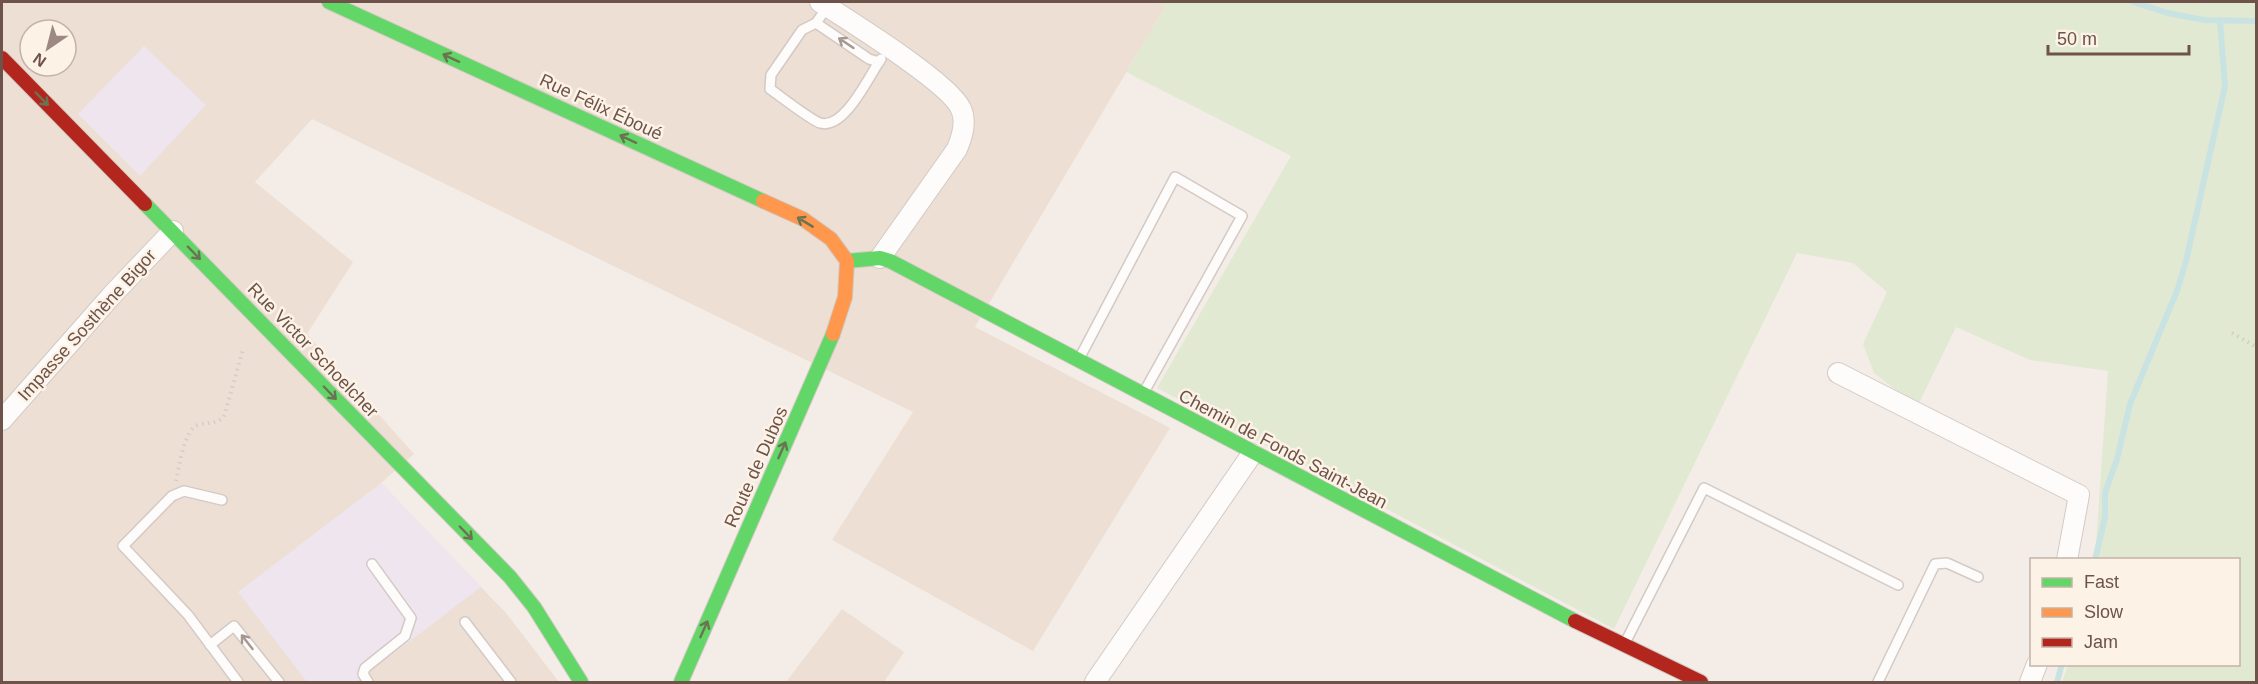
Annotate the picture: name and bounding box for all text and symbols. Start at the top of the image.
north arrow [18,18,78,78]
scale bar [2048,18,2189,56]
text: 50 m [2057,29,2097,49]
one-way arrow [838,37,854,49]
text: N [30,50,49,70]
one-way arrow [442,51,460,63]
street label: Rue Félix Éboué [536,70,666,144]
one-way arrow [35,92,50,107]
one-way arrow [619,133,638,144]
one-way arrow [796,215,813,228]
street label: Impasse Sosthène Bigor [14,245,160,405]
one-way arrow [187,245,201,260]
street label: Rue Victor Schoelcher [244,279,382,421]
one-way arrow [323,385,338,400]
street label: Chemin de Fonds Saint-Jean [1175,385,1391,513]
street label: Route de Dubos [720,404,792,530]
one-way arrow [777,442,789,460]
one-way arrow [459,525,474,540]
legend [2030,558,2240,666]
text: Fast [2084,572,2119,592]
text: Slow [2084,602,2124,622]
one-way arrow [699,620,710,639]
text: Jam [2084,632,2118,652]
one-way arrow [241,634,254,650]

